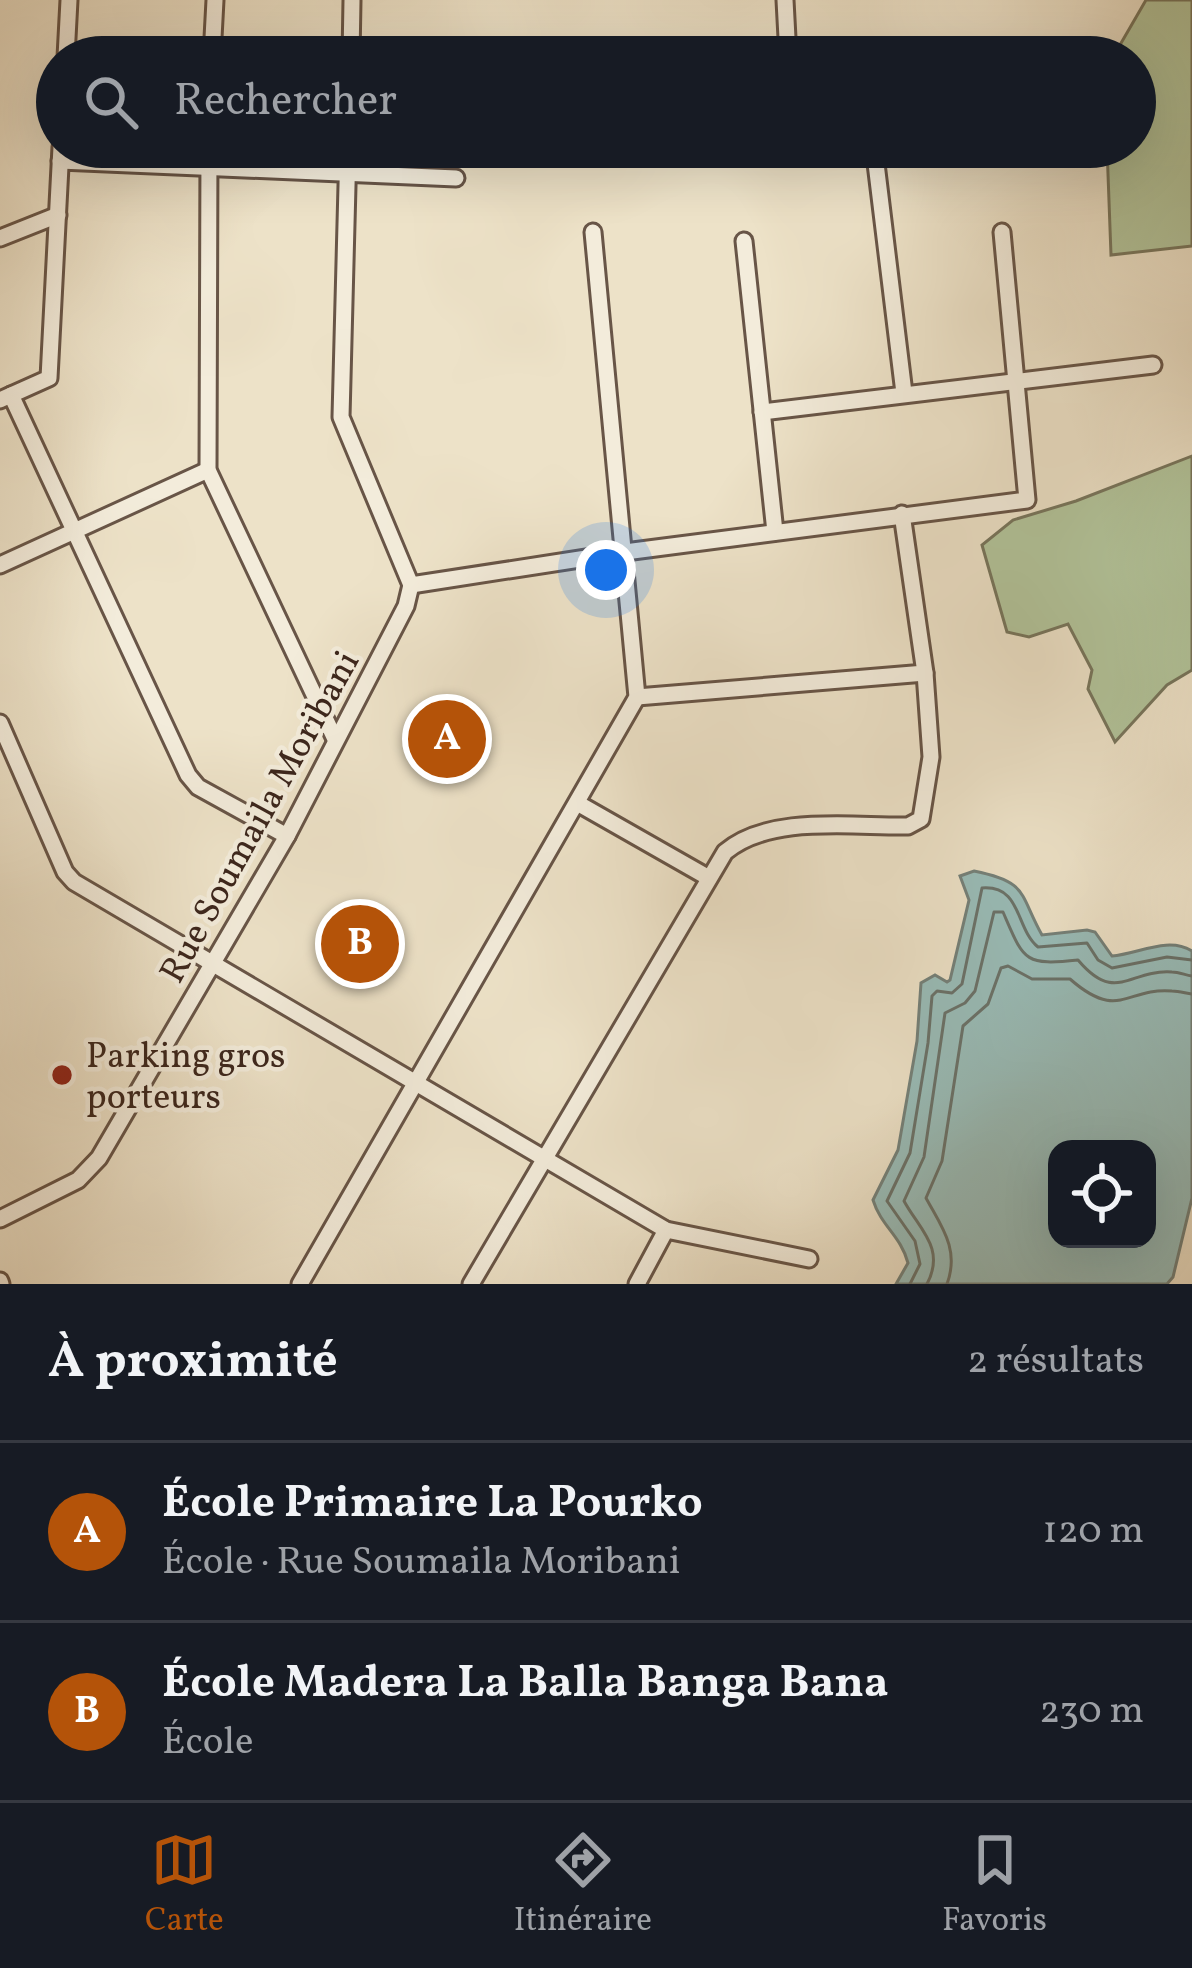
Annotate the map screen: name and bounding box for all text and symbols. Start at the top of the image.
search box [36,36,1156,168]
icon: search [78,69,144,135]
text: Rechercher [174,71,397,134]
your location [576,540,636,600]
street label: Rue Soumaila Moribani [149,643,374,993]
pin: A [408,694,486,784]
pin: B [321,899,399,989]
place label: Parking gros porteurs [86,1033,286,1124]
marker: Parking gros porteurs [49,1062,75,1088]
map controls [1048,1140,1156,1248]
button: locate [1048,1140,1156,1248]
text: À proximité [48,1327,338,1398]
text: 2 résultats [967,1335,1144,1389]
text: École Primaire La Pourko [162,1473,703,1536]
text: A [73,1505,101,1559]
text: 120 m [1043,1505,1144,1559]
text: École · Rue Soumaila Moribani [162,1536,681,1590]
text: École Madera La Balla Banga Bana [162,1653,888,1716]
text: B [74,1685,100,1739]
text: 230 m [1039,1685,1144,1739]
text: École [162,1716,253,1770]
tab: Carte [145,1827,224,1945]
tab: Itinéraire [514,1827,652,1945]
tab: Favoris [942,1827,1047,1945]

